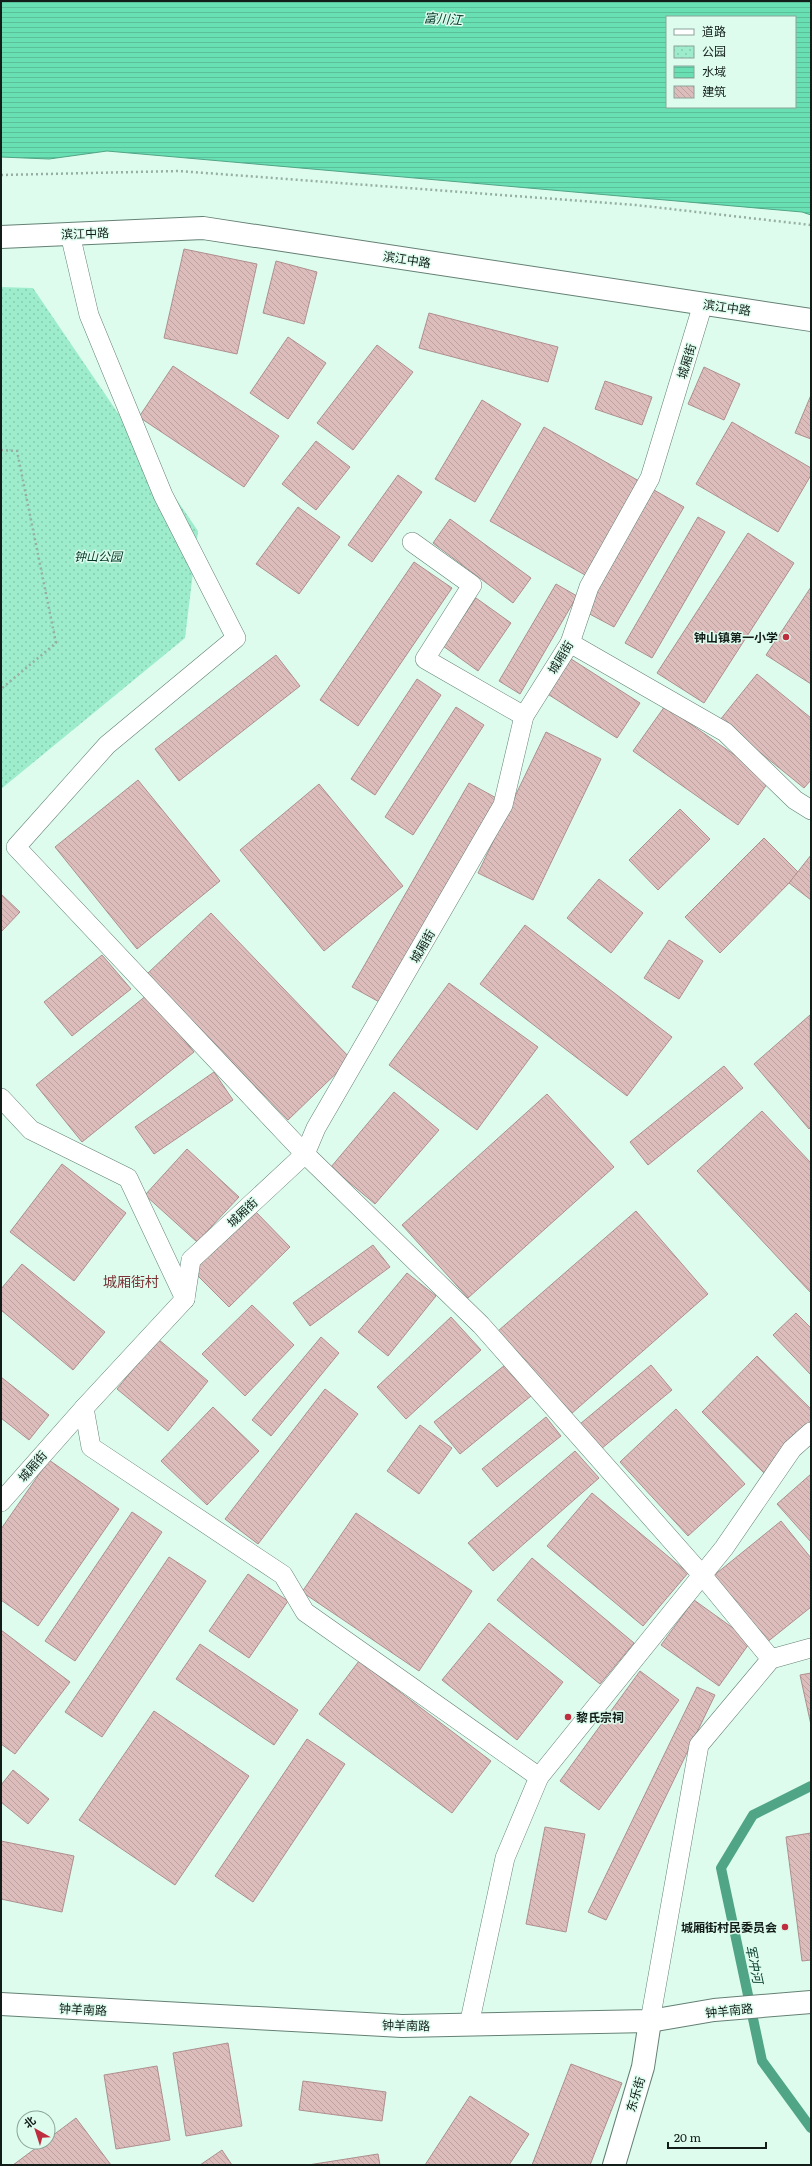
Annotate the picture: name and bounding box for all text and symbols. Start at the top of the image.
water label: 富川江 [423,7,465,29]
legend [666,16,796,108]
text: 道路 [702,22,726,40]
text: 公园 [702,42,726,60]
text: 水域 [702,62,726,80]
text: 建筑 [702,82,726,100]
street label: 滨江中路 [61,223,109,243]
street label: 滨江中路 [382,246,432,272]
street label: 滨江中路 [702,295,752,319]
street label: 城厢街 [672,341,700,381]
park label: 钟山公园 [74,547,124,565]
place label: 钟山镇第一小学 [694,628,778,646]
marker: 钟山镇第一小学 [781,632,791,642]
street label: 城厢街 [543,637,577,677]
street label: 城厢街 [405,926,439,966]
street label: 城厢街 [223,1193,261,1231]
district label: 城厢街村 [103,1271,159,1291]
street label: 城厢街 [13,1447,51,1485]
place label: 黎氏宗祠 [576,1708,624,1726]
marker: 黎氏宗祠 [563,1712,573,1722]
place label: 城厢街村民委员会 [681,1918,777,1936]
marker: 城厢街村民委员会 [780,1922,790,1932]
water label: 军冲河 [742,1943,769,1988]
street label: 钟羊南路 [59,1999,107,2019]
street label: 钟羊南路 [704,1999,754,2021]
street label: 钟羊南路 [382,2016,430,2034]
street label: 东乐街 [621,2074,649,2114]
north arrow [16,2110,56,2150]
text: 北 [20,2112,38,2131]
scale bar [668,2124,766,2150]
text: 20 m [674,2128,701,2146]

